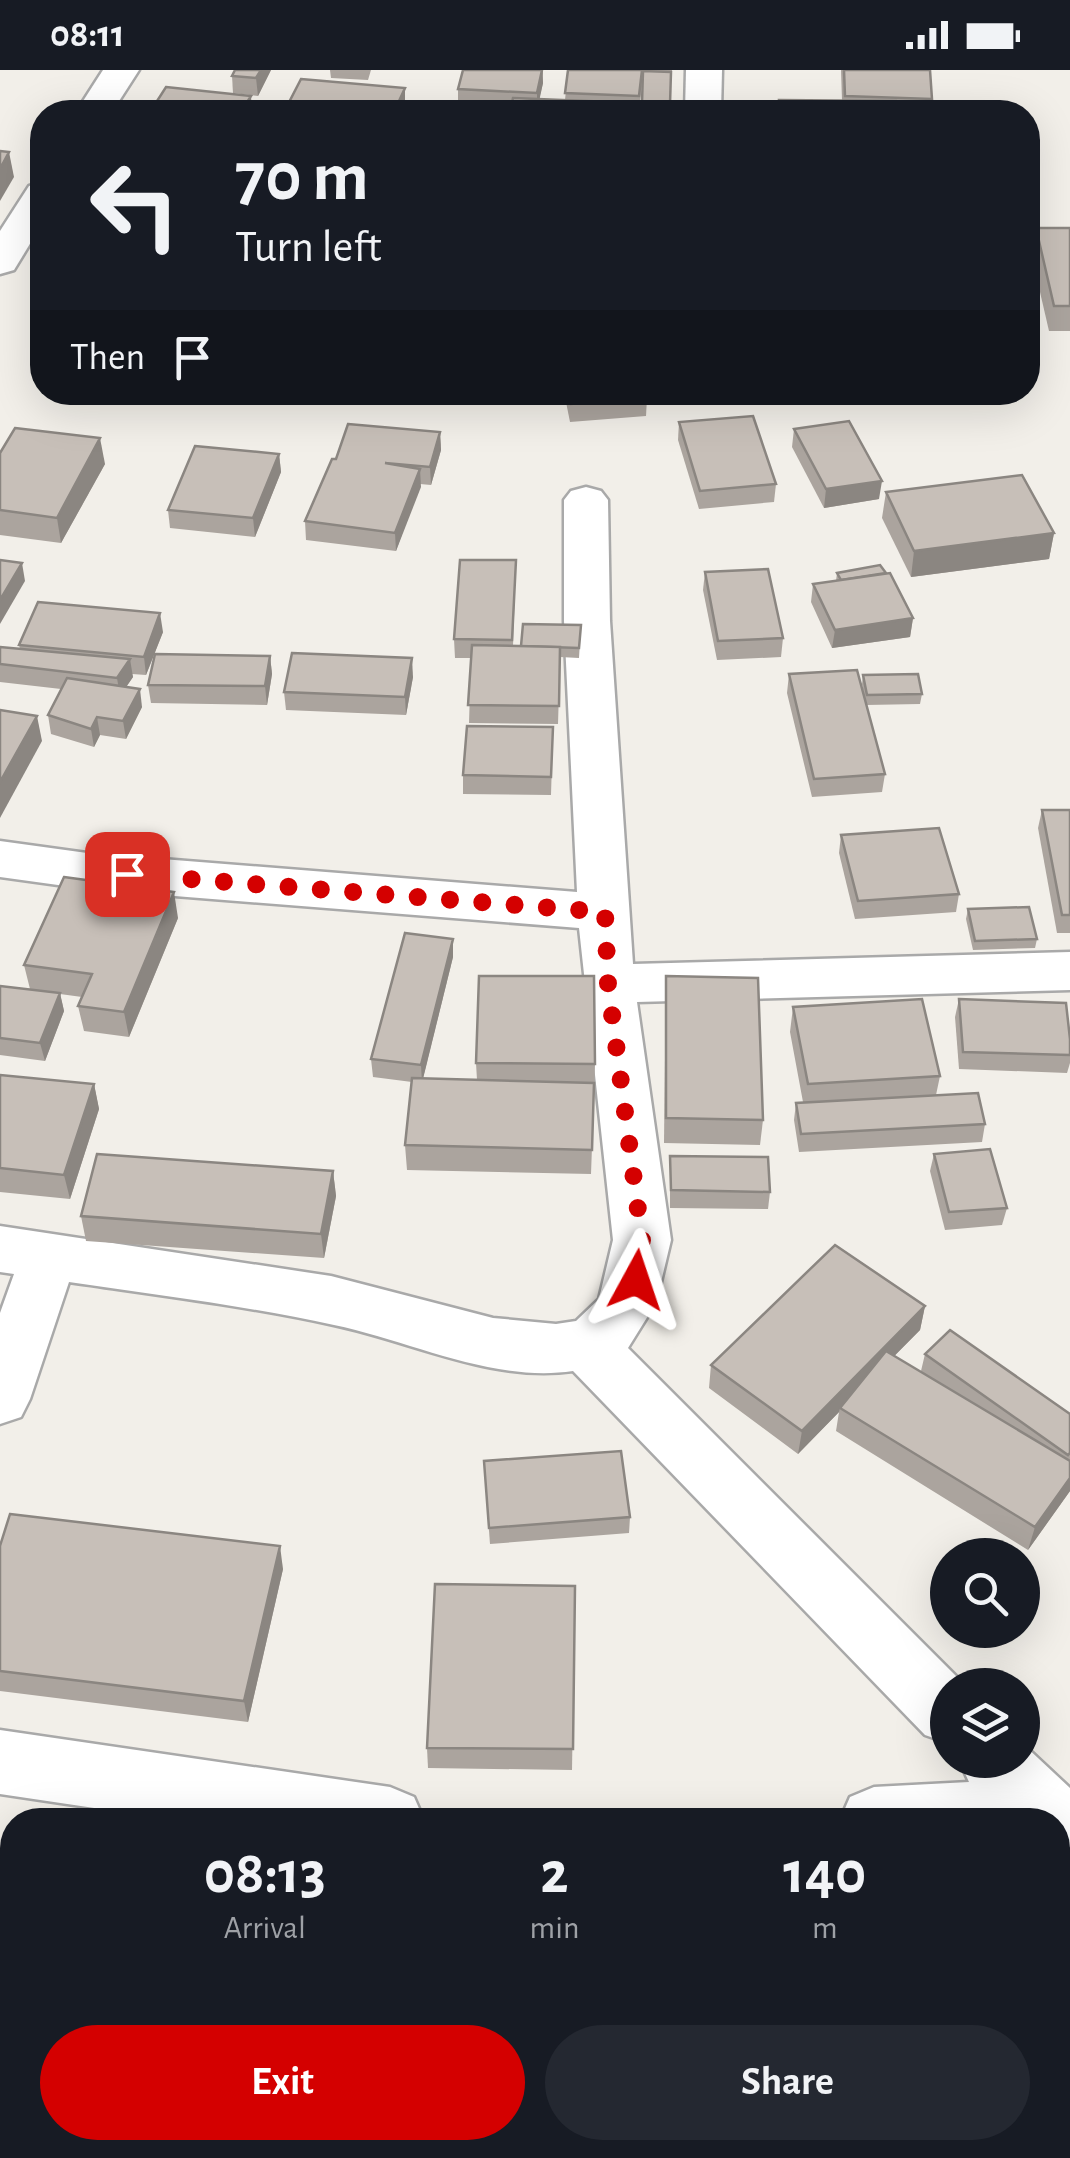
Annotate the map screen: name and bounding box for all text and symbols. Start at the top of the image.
text: 08:11 [50,16,125,54]
icon: left [70,140,200,270]
text: 70 m [235,143,369,213]
text: Turn left [235,225,382,270]
icon: arrive [165,330,220,385]
text: Then [70,339,145,377]
pin [85,832,170,917]
icon: arrive [100,847,155,902]
position arrow [584,1228,688,1332]
map controls [930,1538,1040,1778]
button: search [930,1538,1040,1648]
button: layers [930,1668,1040,1778]
text: 08:13 [204,1844,326,1904]
text: 2 [540,1844,569,1904]
text: 140 [783,1844,866,1904]
text: Arrival [224,1912,306,1944]
text: min [530,1912,579,1944]
text: m [812,1912,837,1944]
button: Exit [40,2025,525,2140]
button: Share [545,2025,1030,2140]

